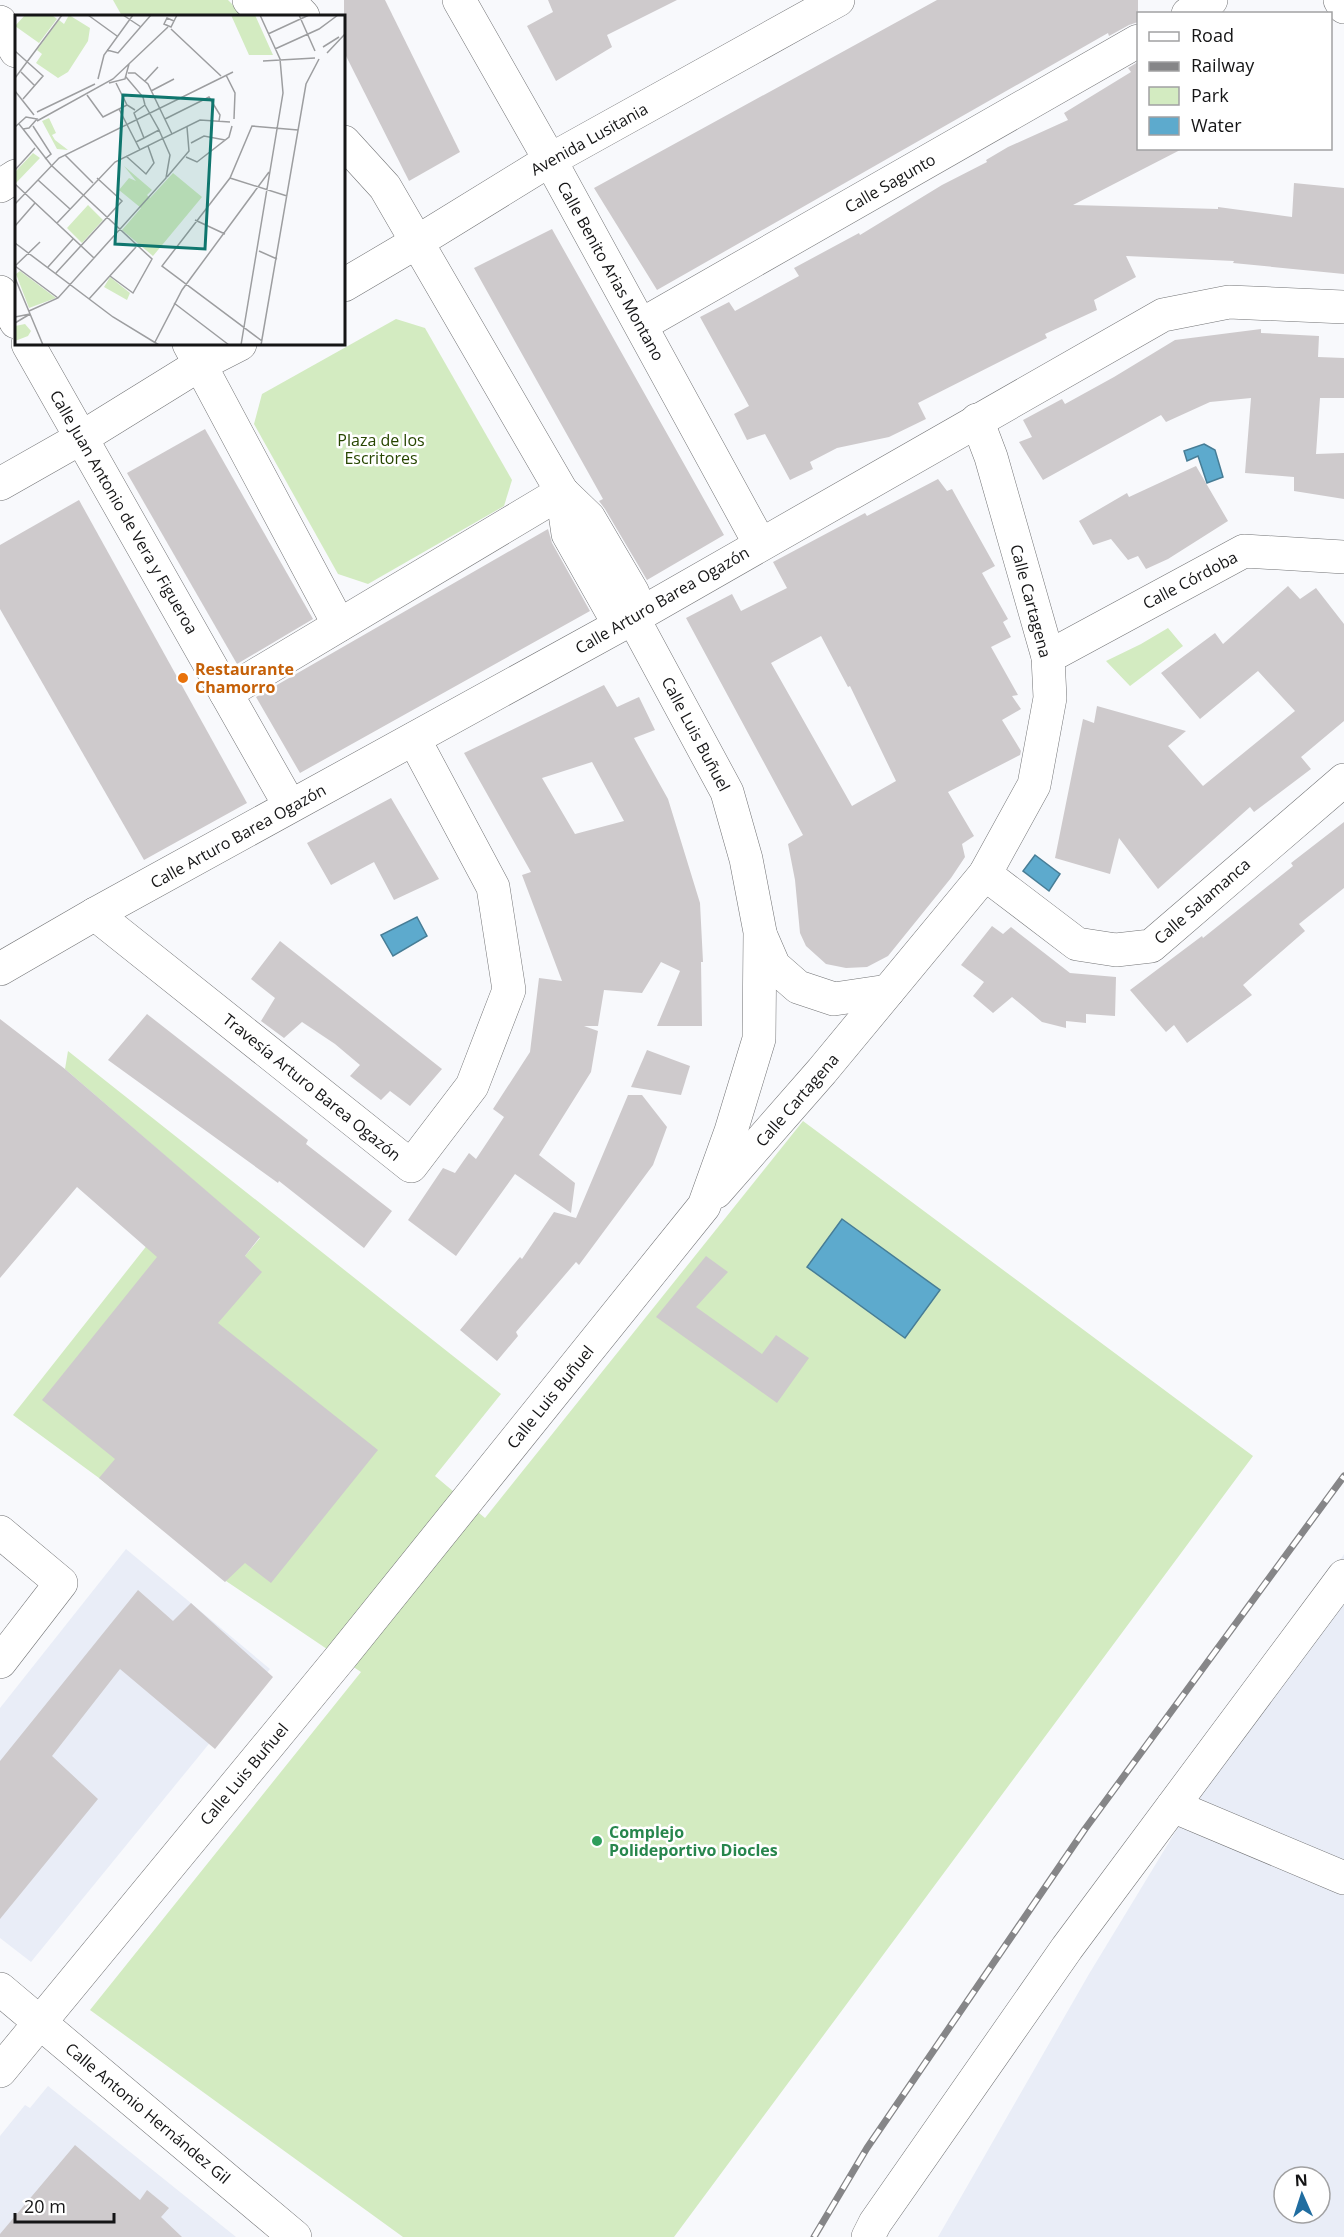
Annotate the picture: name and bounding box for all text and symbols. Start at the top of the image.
legend [1137,12,1332,150]
inset map [15,15,345,345]
text: Road [1191,23,1234,47]
text: Railway [1191,53,1255,77]
text: Park [1191,83,1229,107]
street label: Avenida Lusitania [526,98,652,180]
text: Water [1191,113,1242,137]
street label: Calle Sagunto [841,148,939,218]
street label: Calle Benito Arias Montano [552,177,670,365]
street label: Calle Juan Antonio de Vera y Figueroa [45,386,203,638]
park label: Plaza de los Escritores [337,429,425,469]
street label: Calle Arturo Barea Ogazón [571,541,753,659]
street label: Calle Cartagena [1005,542,1057,660]
street label: Calle Córdoba [1139,546,1241,614]
place label: Restaurante Chamorro [195,658,294,698]
marker: Restaurante Chamorro [176,671,190,685]
street label: Calle Luis Buñuel [656,673,736,795]
street label: Calle Arturo Barea Ogazón [146,779,330,893]
street label: Calle Salamanca [1149,853,1255,949]
street label: Travesía Arturo Barea Ogazón [218,1008,406,1166]
street label: Calle Cartagena [750,1049,844,1151]
street label: Calle Luis Buñuel [501,1341,599,1453]
street label: Calle Luis Buñuel [195,1718,293,1830]
place label: Complejo Polideportivo Diocles [609,1821,778,1861]
marker: Complejo Polideportivo Diocles [590,1834,604,1848]
street label: Calle Antonio Hernández Gil [61,2037,235,2189]
north arrow [1272,2165,1332,2225]
text: N [1294,2169,1308,2191]
scale bar [15,2186,114,2224]
text: 20 m [24,2194,66,2218]

